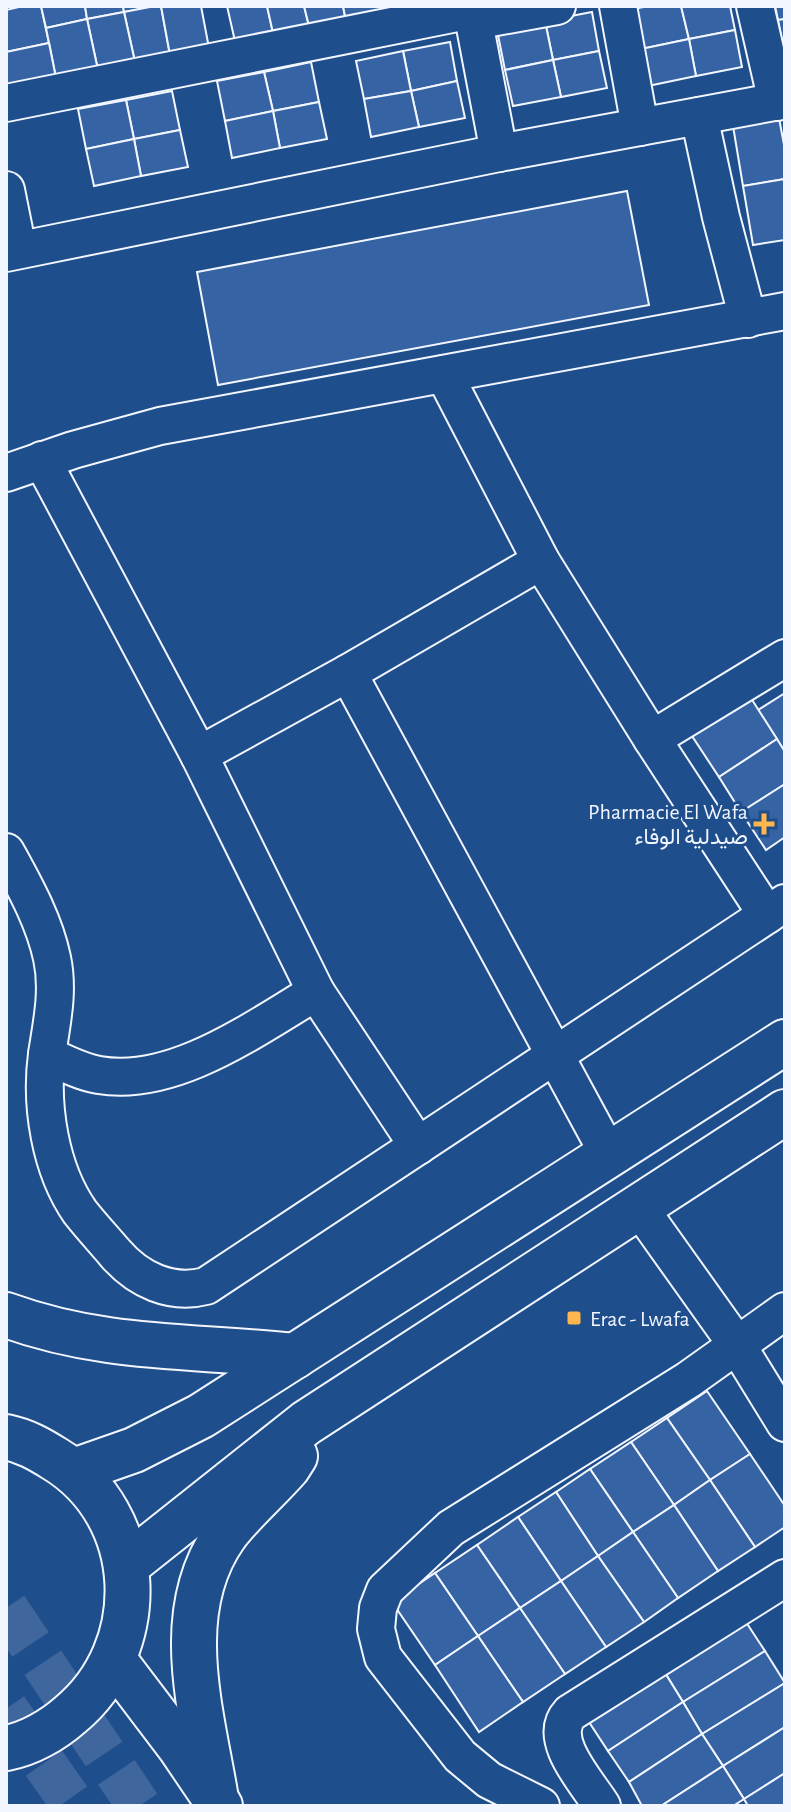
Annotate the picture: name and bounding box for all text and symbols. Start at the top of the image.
place label: Pharmacie El Wafa صيدلية الوفاء [588,801,748,850]
marker: Pharmacie El Wafa صيدلية الوفاء [755,815,773,833]
place label: Erac - Lwafa [590,1308,690,1330]
marker: Erac - Lwafa [565,1309,583,1327]

